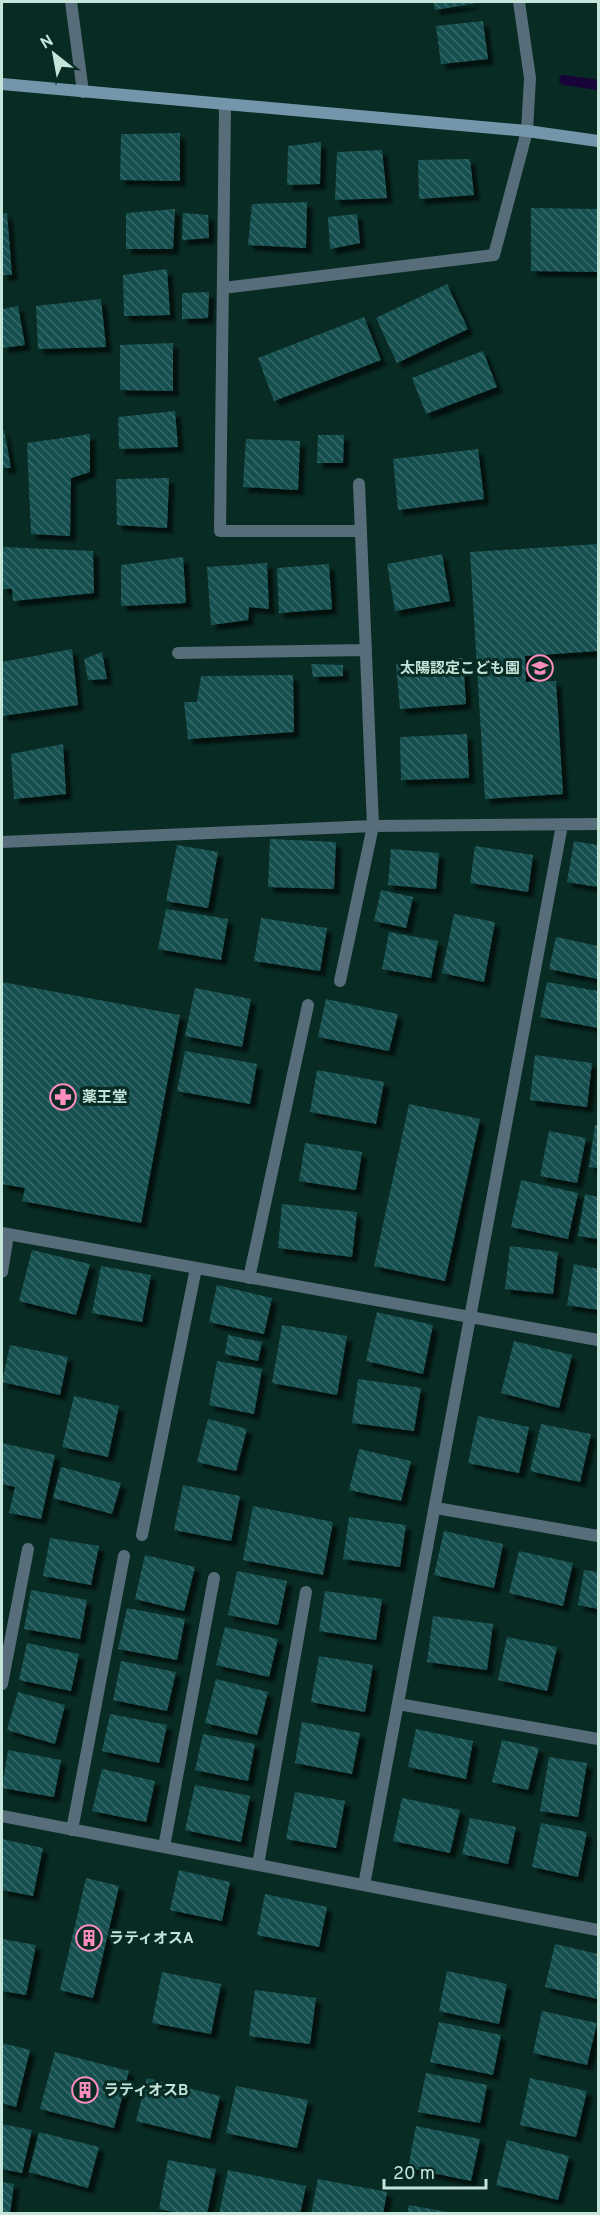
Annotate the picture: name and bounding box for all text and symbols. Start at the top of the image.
north arrow [24,24,84,84]
text: N [37,31,57,54]
school or university icon: 太陽認定こども園 [525,653,555,683]
place label: 太陽認定こども園 [400,660,520,679]
pharmacy icon: 薬王堂 [48,1082,78,1112]
place label: 薬王堂 [82,1089,127,1108]
building icon: ラティオスA [74,1923,104,1953]
place label: ラティオスA [109,1930,194,1949]
building icon: ラティオスB [70,2075,100,2105]
place label: ラティオスB [104,2082,188,2101]
scale bar [384,2152,486,2190]
text: 20 m [393,2163,435,2186]

